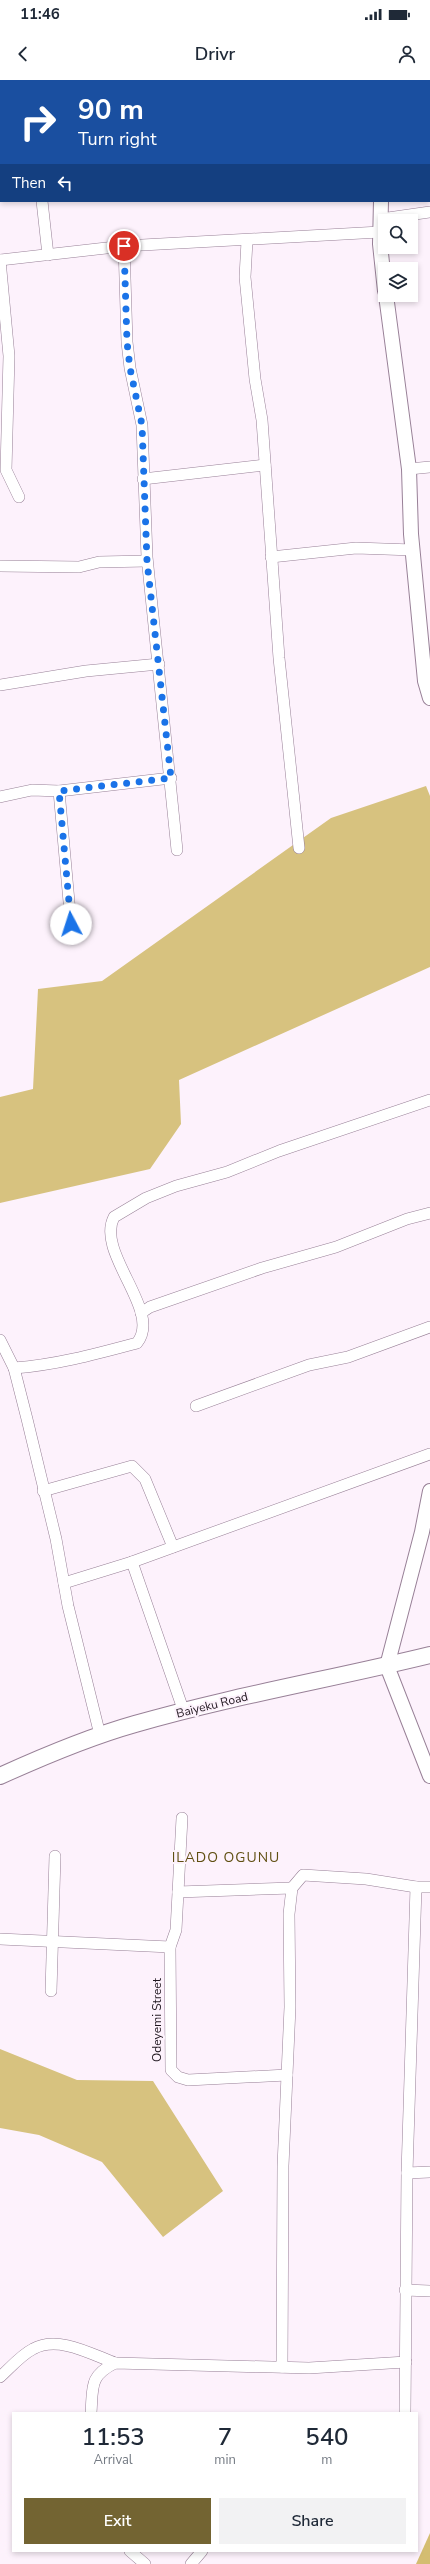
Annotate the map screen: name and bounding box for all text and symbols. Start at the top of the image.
text: 11:46 [20,4,60,24]
text: Drivr [195,42,235,66]
icon: back [12,43,34,65]
icon: person [396,43,418,65]
text: 90 m [78,91,144,129]
icon: right [12,96,64,148]
text: Turn right [78,127,157,151]
icon: left [54,172,76,194]
text: Then [12,173,46,193]
map controls [378,214,418,302]
button: search [378,214,418,254]
pin [107,229,141,263]
icon: arrive [113,235,135,257]
button: layers [378,262,418,302]
position arrow [50,903,92,945]
street label: Baiyeku Road [174,1688,250,1722]
district label: ILADO OGUNU [172,1848,280,1867]
street label: Odeyemi Street [149,1977,165,2062]
text: 11:53 [81,2421,145,2453]
text: 7 [218,2421,232,2453]
text: 540 [305,2421,348,2453]
text: Arrival [94,2451,133,2469]
text: min [214,2451,236,2469]
text: m [321,2451,332,2469]
button: Exit [24,2498,211,2544]
button: Share [219,2498,406,2544]

